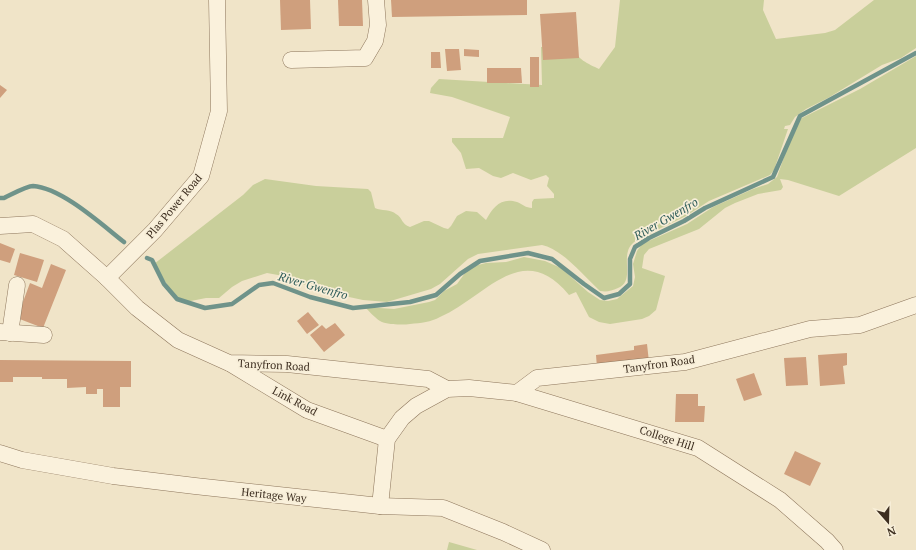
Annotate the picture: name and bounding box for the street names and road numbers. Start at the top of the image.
street label: Plas Power Road [143,171,205,241]
street label: Tanyfron Road [622,352,696,376]
street label: Tanyfron Road [238,356,310,374]
street label: Link Road [270,383,320,419]
street label: College Hill [638,423,696,453]
street label: Heritage Way [241,485,308,505]

